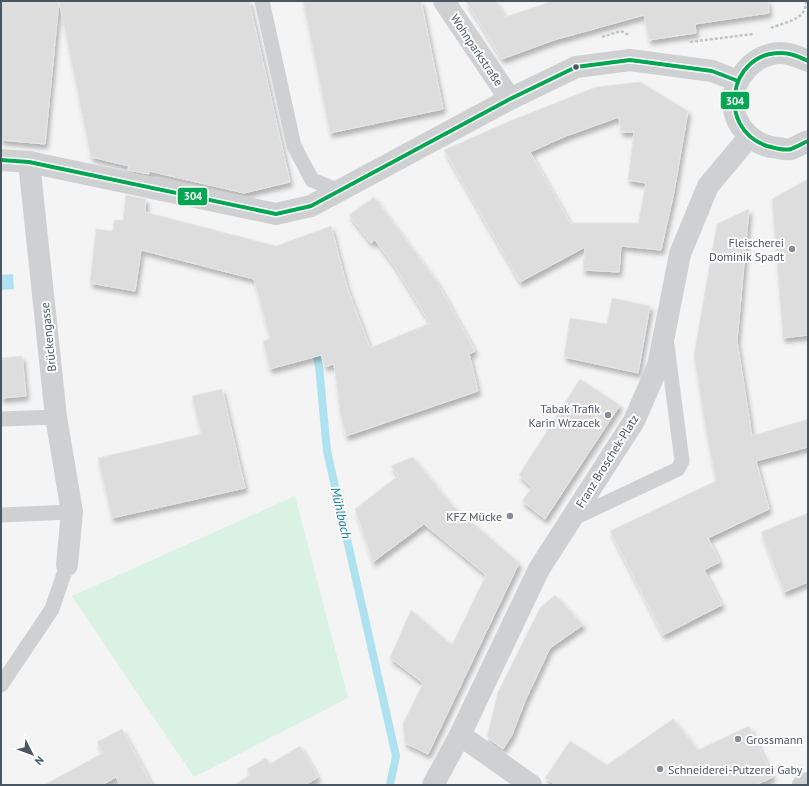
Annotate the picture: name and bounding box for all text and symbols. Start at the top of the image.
street label: Wohnparkstraße [447,11,507,89]
unlabelled marker [571,62,581,72]
line badge: 304 [720,91,750,110]
text: 304 [726,94,745,108]
line badge: 304 [177,187,208,206]
text: 304 [184,189,203,203]
place label: Fleischerei Dominik Spadt [709,235,784,264]
marker: Fleischerei Dominik Spadt [787,244,797,254]
street label: Brückengasse [37,301,59,373]
place label: Tabak Trafik Karin Wrzacek [528,401,600,430]
marker: Tabak Trafik Karin Wrzacek [603,410,613,420]
street label: Franz Broschek-Platz [572,412,642,510]
water label: Mühlbach [327,486,355,540]
place label: KFZ Mücke [446,509,502,524]
marker: KFZ Mücke [505,511,515,521]
place label: Grossmann [746,732,803,747]
north arrow [12,734,52,774]
marker: Grossmann [733,734,743,744]
text: N [32,753,47,768]
place label: Schneiderei-Putzerei Gaby [668,762,803,777]
marker: Schneiderei-Putzerei Gaby [655,764,665,774]

